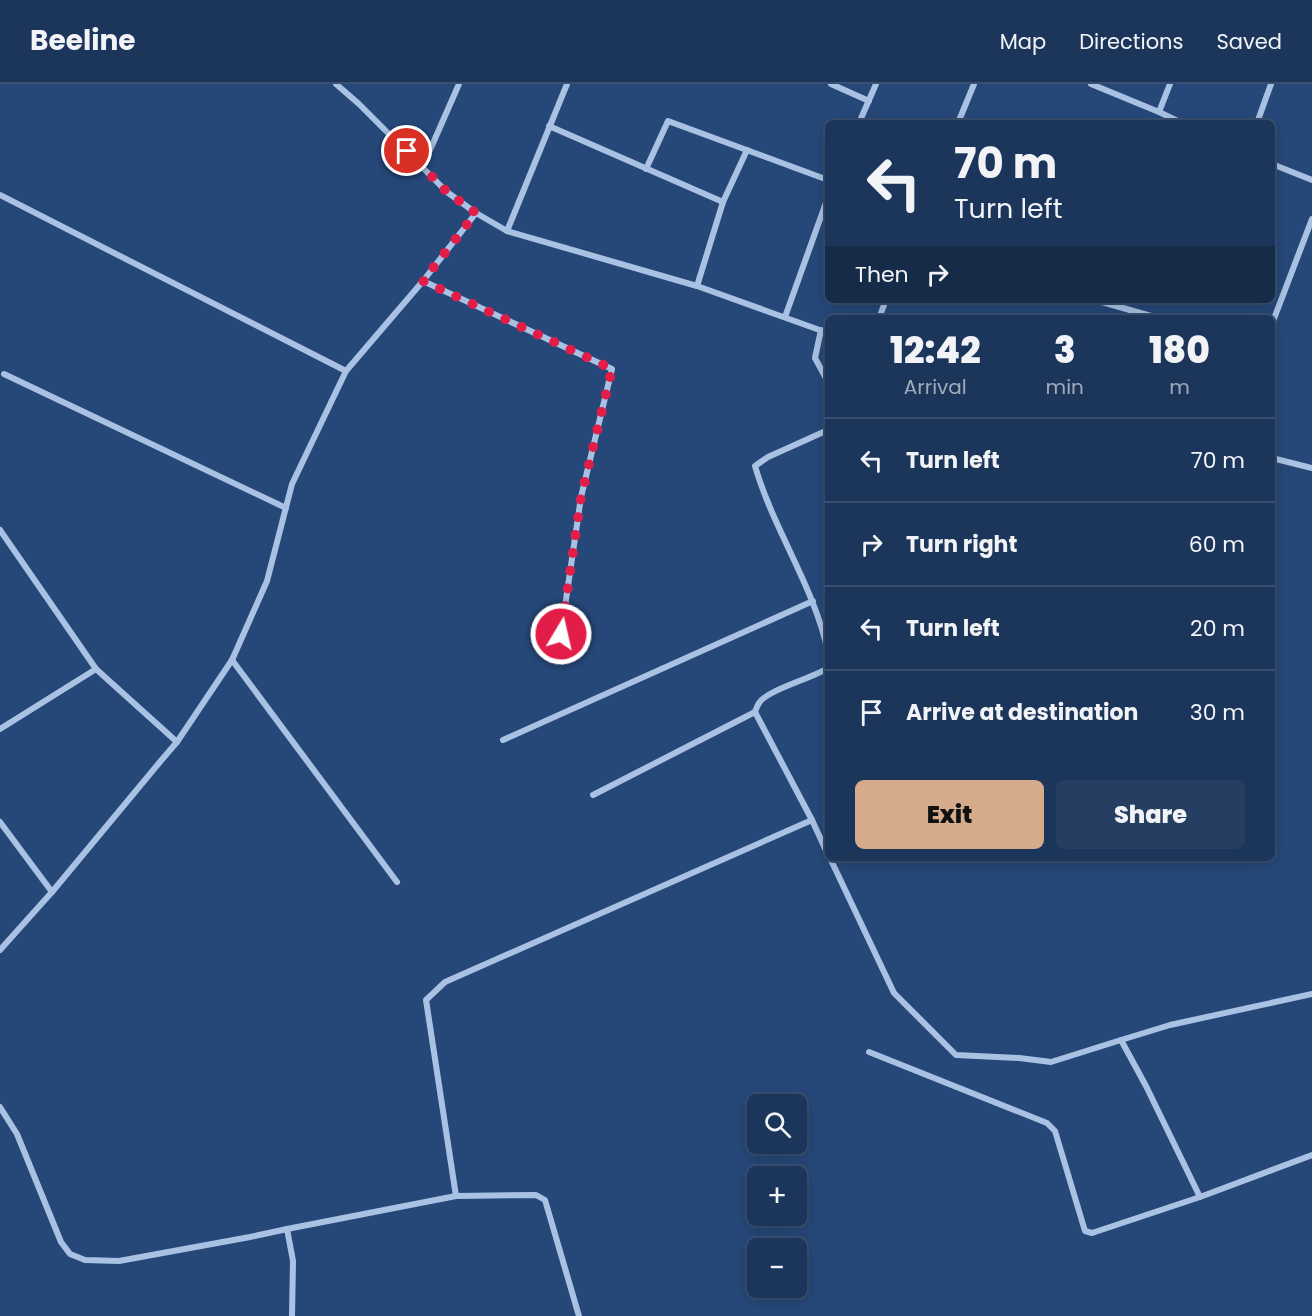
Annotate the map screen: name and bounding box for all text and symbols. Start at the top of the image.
text: Beeline [30,21,136,60]
text: Map [1000,27,1046,56]
text: Directions [1079,27,1183,56]
text: Saved [1216,27,1282,56]
pin [381,125,432,176]
icon: arrive [390,134,423,167]
text: 70 m [954,134,1057,193]
icon: left [855,144,933,222]
text: Turn left [954,190,1063,227]
icon: right [921,258,954,291]
text: Then [855,259,909,290]
text: 12:42 [890,325,981,376]
text: 3 [1054,325,1076,376]
text: 180 [1149,325,1210,376]
text: Arrival [904,373,967,401]
text: min [1046,373,1084,401]
text: m [1169,373,1190,401]
icon: left [855,444,888,477]
text: Turn left [906,445,1000,476]
text: 70 m [1191,445,1245,476]
icon: right [855,528,888,561]
text: Turn right [906,529,1017,560]
text: 60 m [1189,529,1245,560]
position arrow [529,602,593,666]
icon: left [855,612,888,645]
text: Turn left [906,613,1000,644]
text: 20 m [1190,613,1245,644]
icon: arrive [855,696,888,729]
text: Arrive at destination [906,697,1138,728]
text: 30 m [1190,697,1245,728]
button: Exit [855,780,1044,849]
button: Share [1056,780,1245,849]
map controls [747,1094,807,1298]
button: search [747,1094,807,1154]
button: + [747,1166,807,1226]
button: − [747,1238,807,1298]

